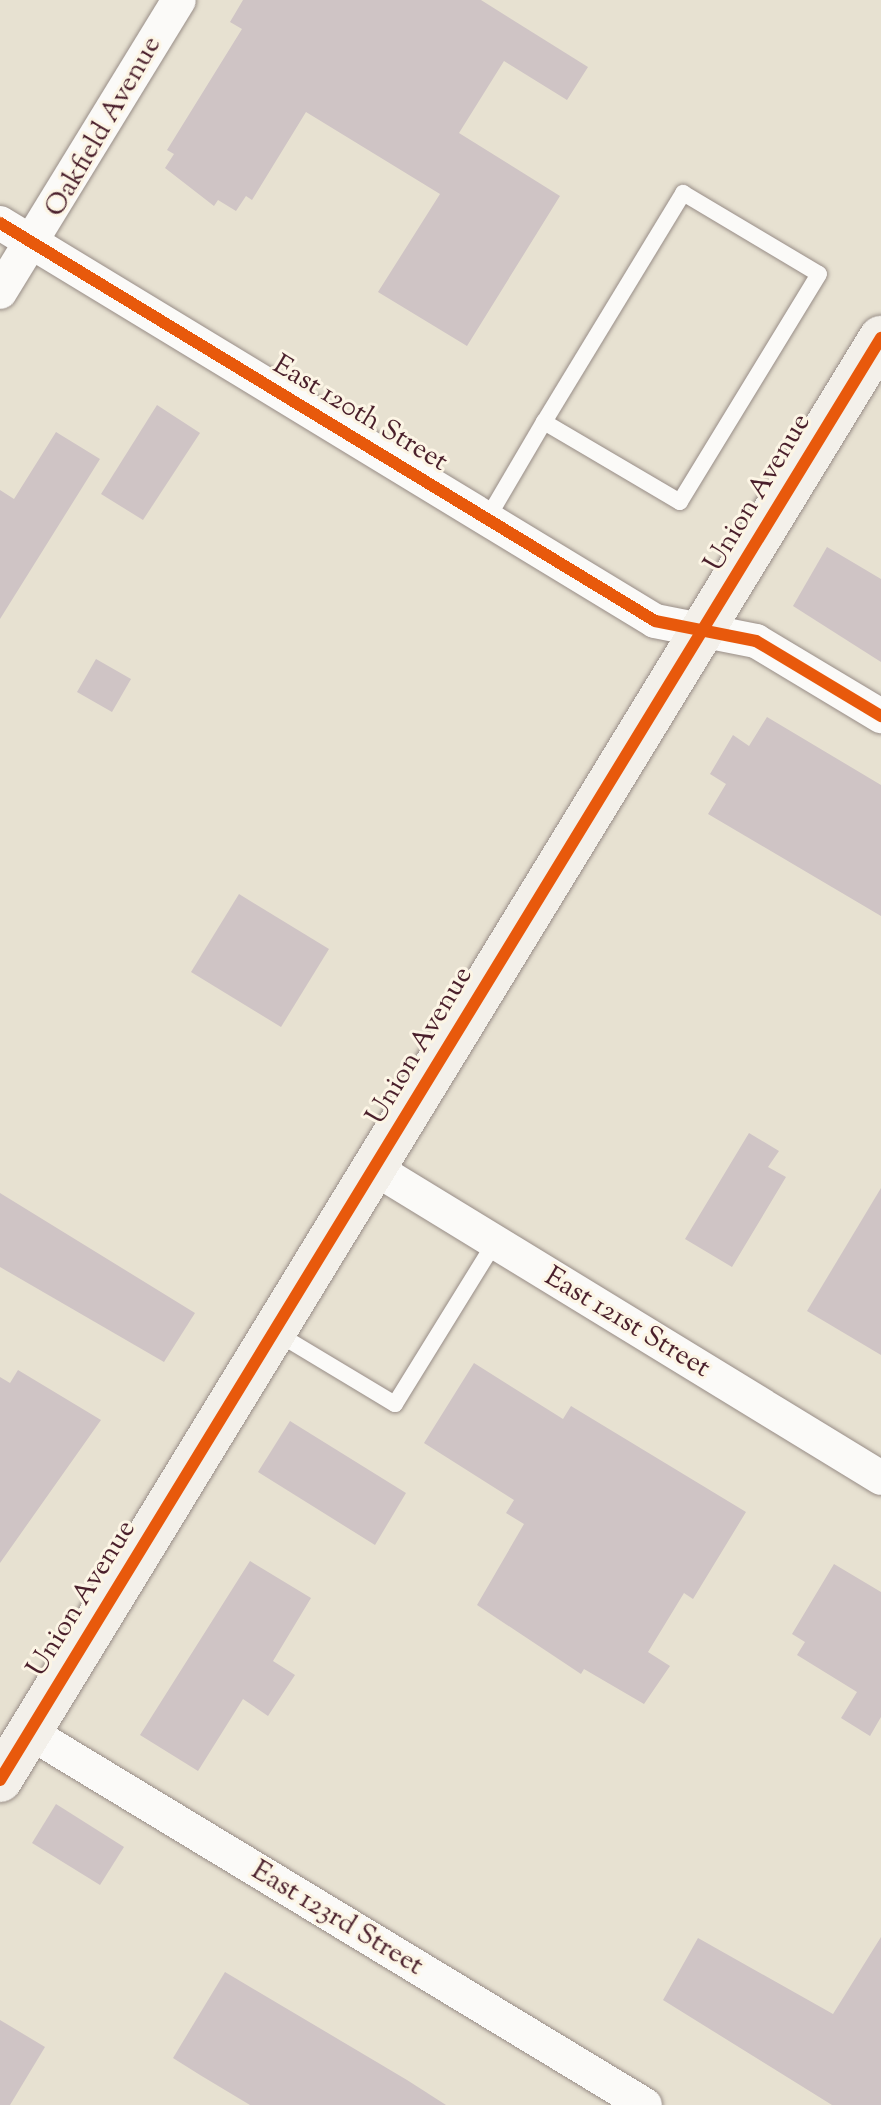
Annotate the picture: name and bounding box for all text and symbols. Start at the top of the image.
street label: Oakfield Avenue [39,31,169,223]
street label: East 120th Street [267,349,453,479]
street label: Union Avenue [698,408,818,578]
street label: Union Avenue [360,961,480,1131]
street label: East 121st Street [538,1260,716,1386]
street label: Union Avenue [20,1514,144,1684]
street label: East 123rd Street [245,1854,429,1984]

